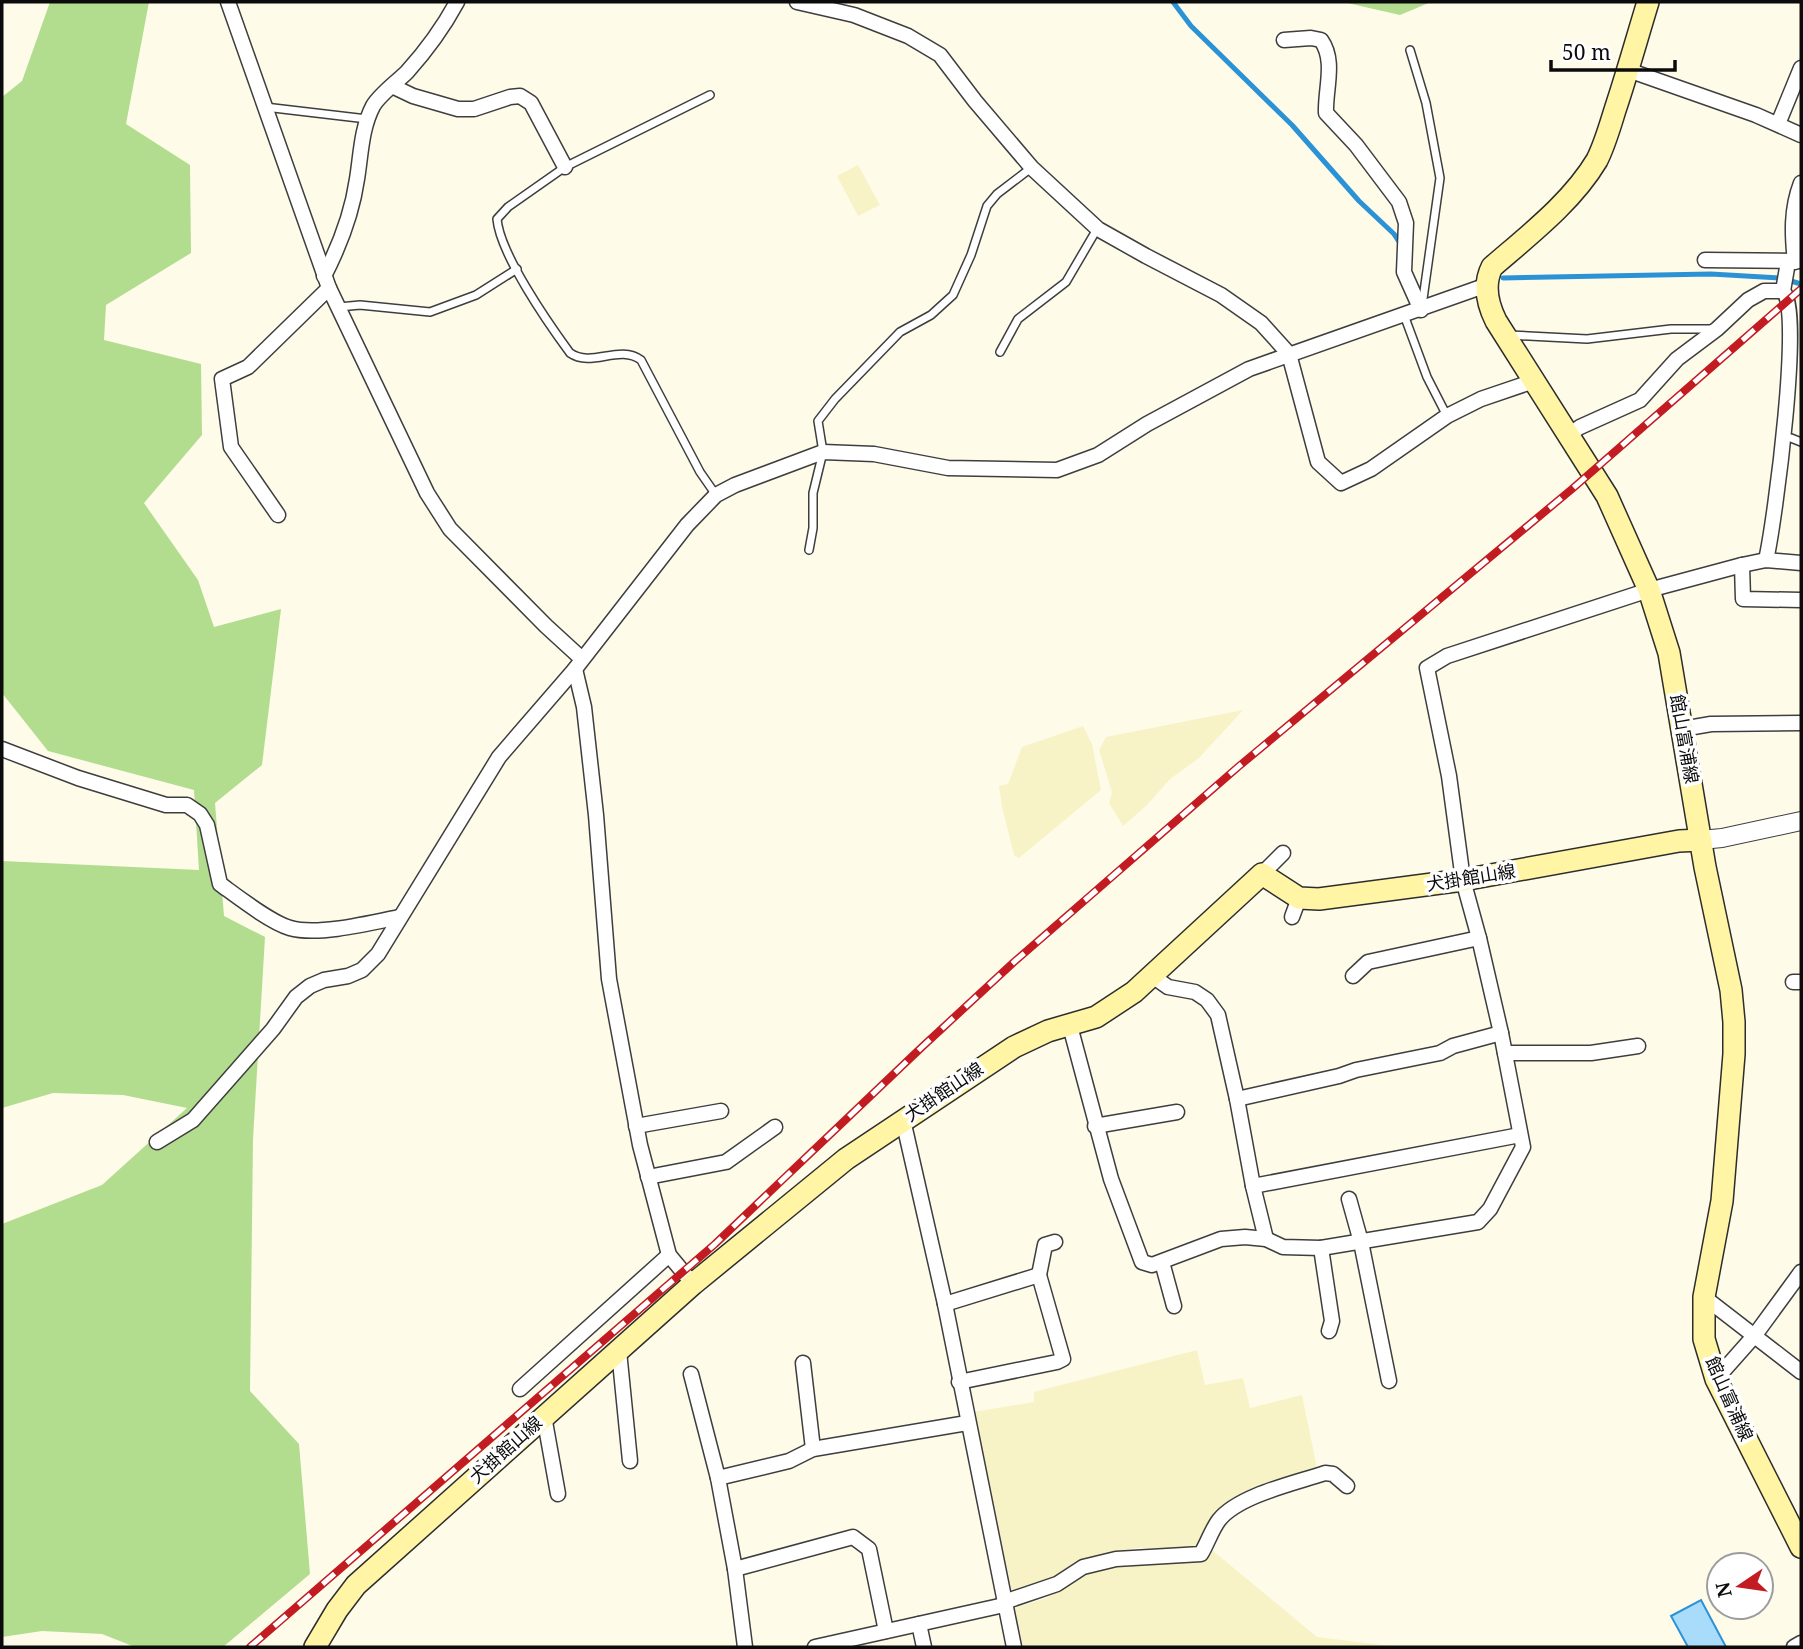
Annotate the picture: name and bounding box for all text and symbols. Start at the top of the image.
scale bar [1551,28,1675,72]
text: 50 m [1562,38,1611,66]
street label: 館山富浦線 [1665,692,1705,785]
street label: 犬掛館山線 [1425,858,1517,896]
street label: 犬掛館山線 [899,1056,987,1126]
street label: 館山富浦線 [1701,1353,1759,1445]
street label: 犬掛館山線 [464,1410,547,1488]
north arrow [1705,1551,1775,1621]
text: N [1709,1580,1738,1600]

